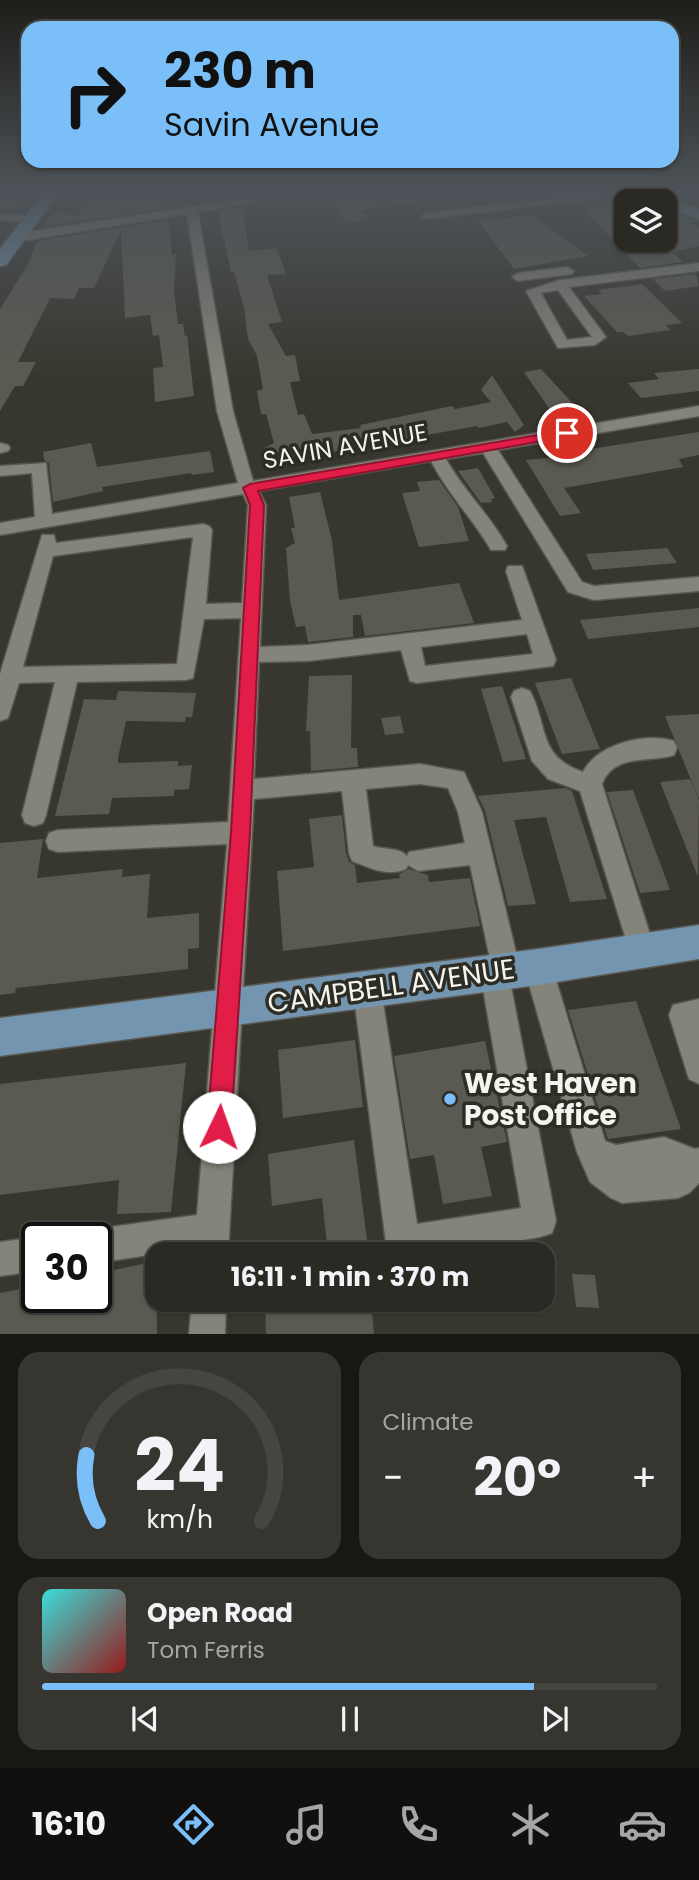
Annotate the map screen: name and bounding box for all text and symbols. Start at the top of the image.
text: 230 m [164,37,316,105]
icon: right [49,49,140,140]
text: Savin Avenue [164,102,379,147]
map controls [614,189,677,252]
button: layers [614,189,677,252]
pin [537,403,597,463]
icon: arrive [548,414,586,452]
street label: SAVIN AVENUE [261,415,429,477]
street label: CAMPBELL AVENUE [265,949,517,1023]
place label: West Haven Post Office [464,1064,637,1135]
position arrow [182,1090,256,1164]
marker: West Haven Post Office [442,1091,458,1107]
speed limit sign: 30 [21,1222,112,1313]
text: 16:11 · 1 min · 370 m [231,1259,469,1295]
text: Climate [383,1406,473,1438]
text: 24 [134,1416,225,1517]
text: 20° [473,1441,561,1514]
text: − [383,1451,403,1504]
text: + [631,1451,657,1504]
text: km/h [146,1502,213,1537]
text: Open Road [147,1595,293,1631]
text: Tom Ferris [147,1634,265,1666]
icon: previous [126,1700,164,1738]
icon: pause [331,1700,369,1738]
icon: next [536,1700,574,1738]
icon: directions [169,1800,218,1849]
icon: music [282,1800,331,1849]
icon: phone [394,1800,443,1849]
icon: climate [506,1800,555,1849]
icon: car [618,1800,667,1849]
text: 16:10 [32,1801,106,1846]

